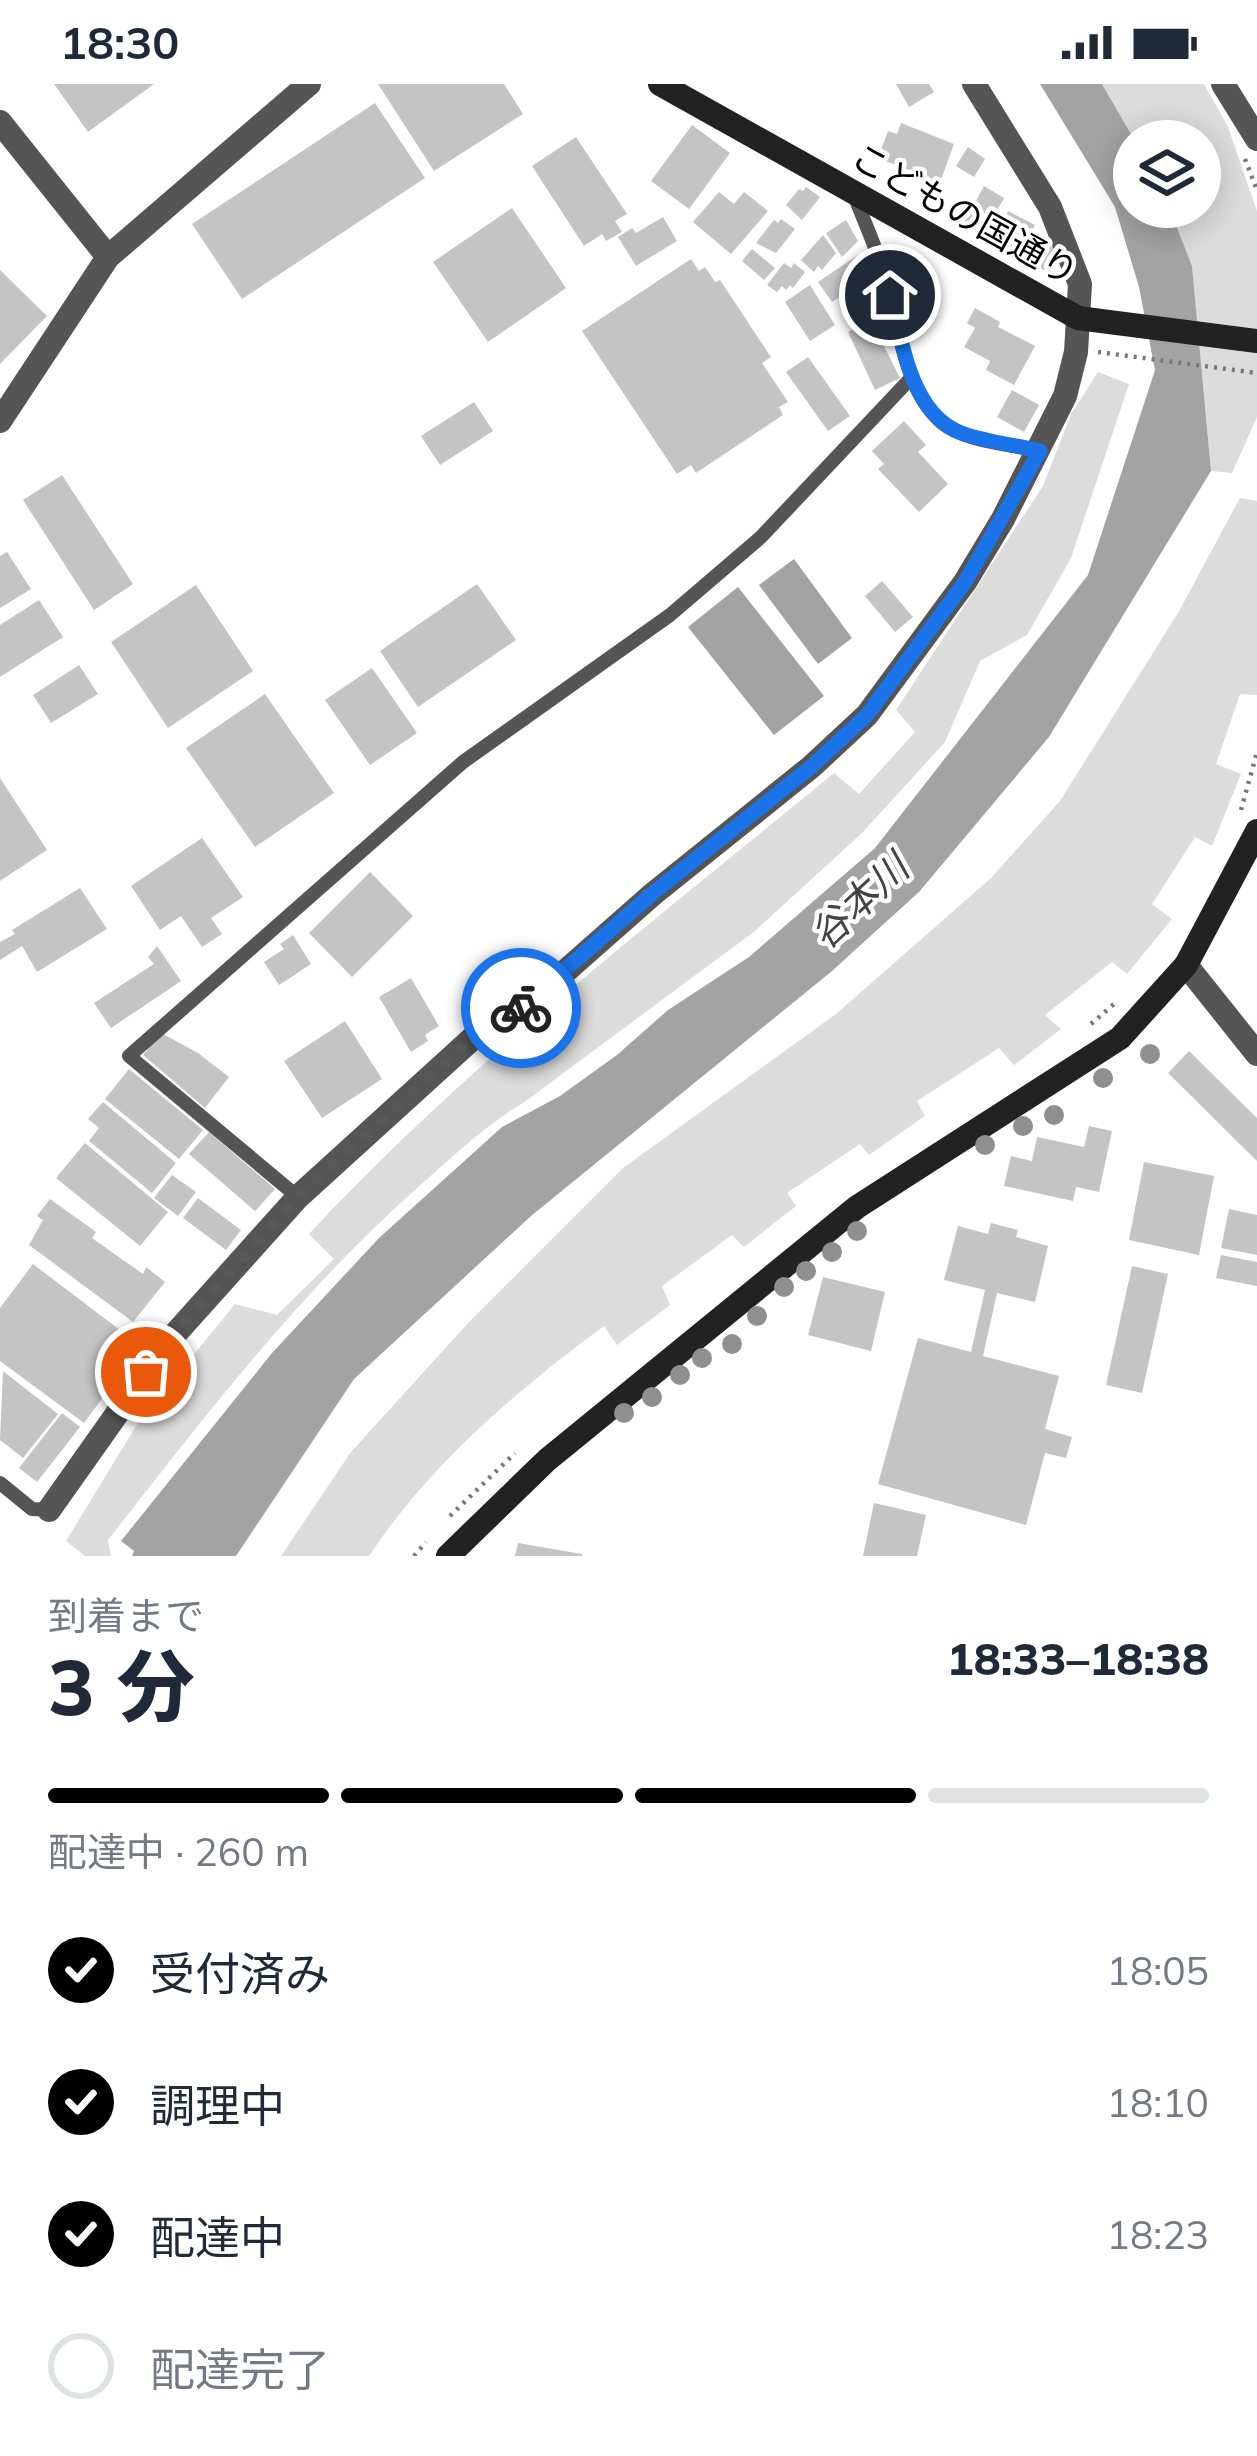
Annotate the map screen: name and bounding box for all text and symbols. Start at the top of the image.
text: 18:30 [60,14,179,70]
map controls [1113,120,1221,228]
button: layers [1113,120,1221,228]
street label: こどもの国通り [844,133,1086,294]
pin [839,244,941,346]
icon: home [857,262,923,328]
water label: 谷本川 [799,840,921,958]
courier [461,948,581,1068]
icon: bike [488,975,554,1041]
pin [95,1321,197,1423]
icon: bag [113,1339,179,1405]
text: 到着まで [48,1591,204,1640]
text: 18:33–18:38 [947,1630,1209,1686]
text: 3 分 [48,1637,195,1735]
text: 配達中 · 260 m [48,1827,309,1876]
icon: check [48,1937,114,2003]
text: 受付済み [150,1945,330,2001]
text: 18:05 [1107,1946,1209,1995]
icon: check [48,2069,114,2135]
text: 調理中 [150,2077,285,2133]
text: 18:10 [1107,2078,1209,2127]
icon: check [48,2201,114,2267]
text: 配達中 [150,2209,285,2265]
text: 18:23 [1107,2210,1209,2259]
text: 配達完了 [150,2341,330,2397]

